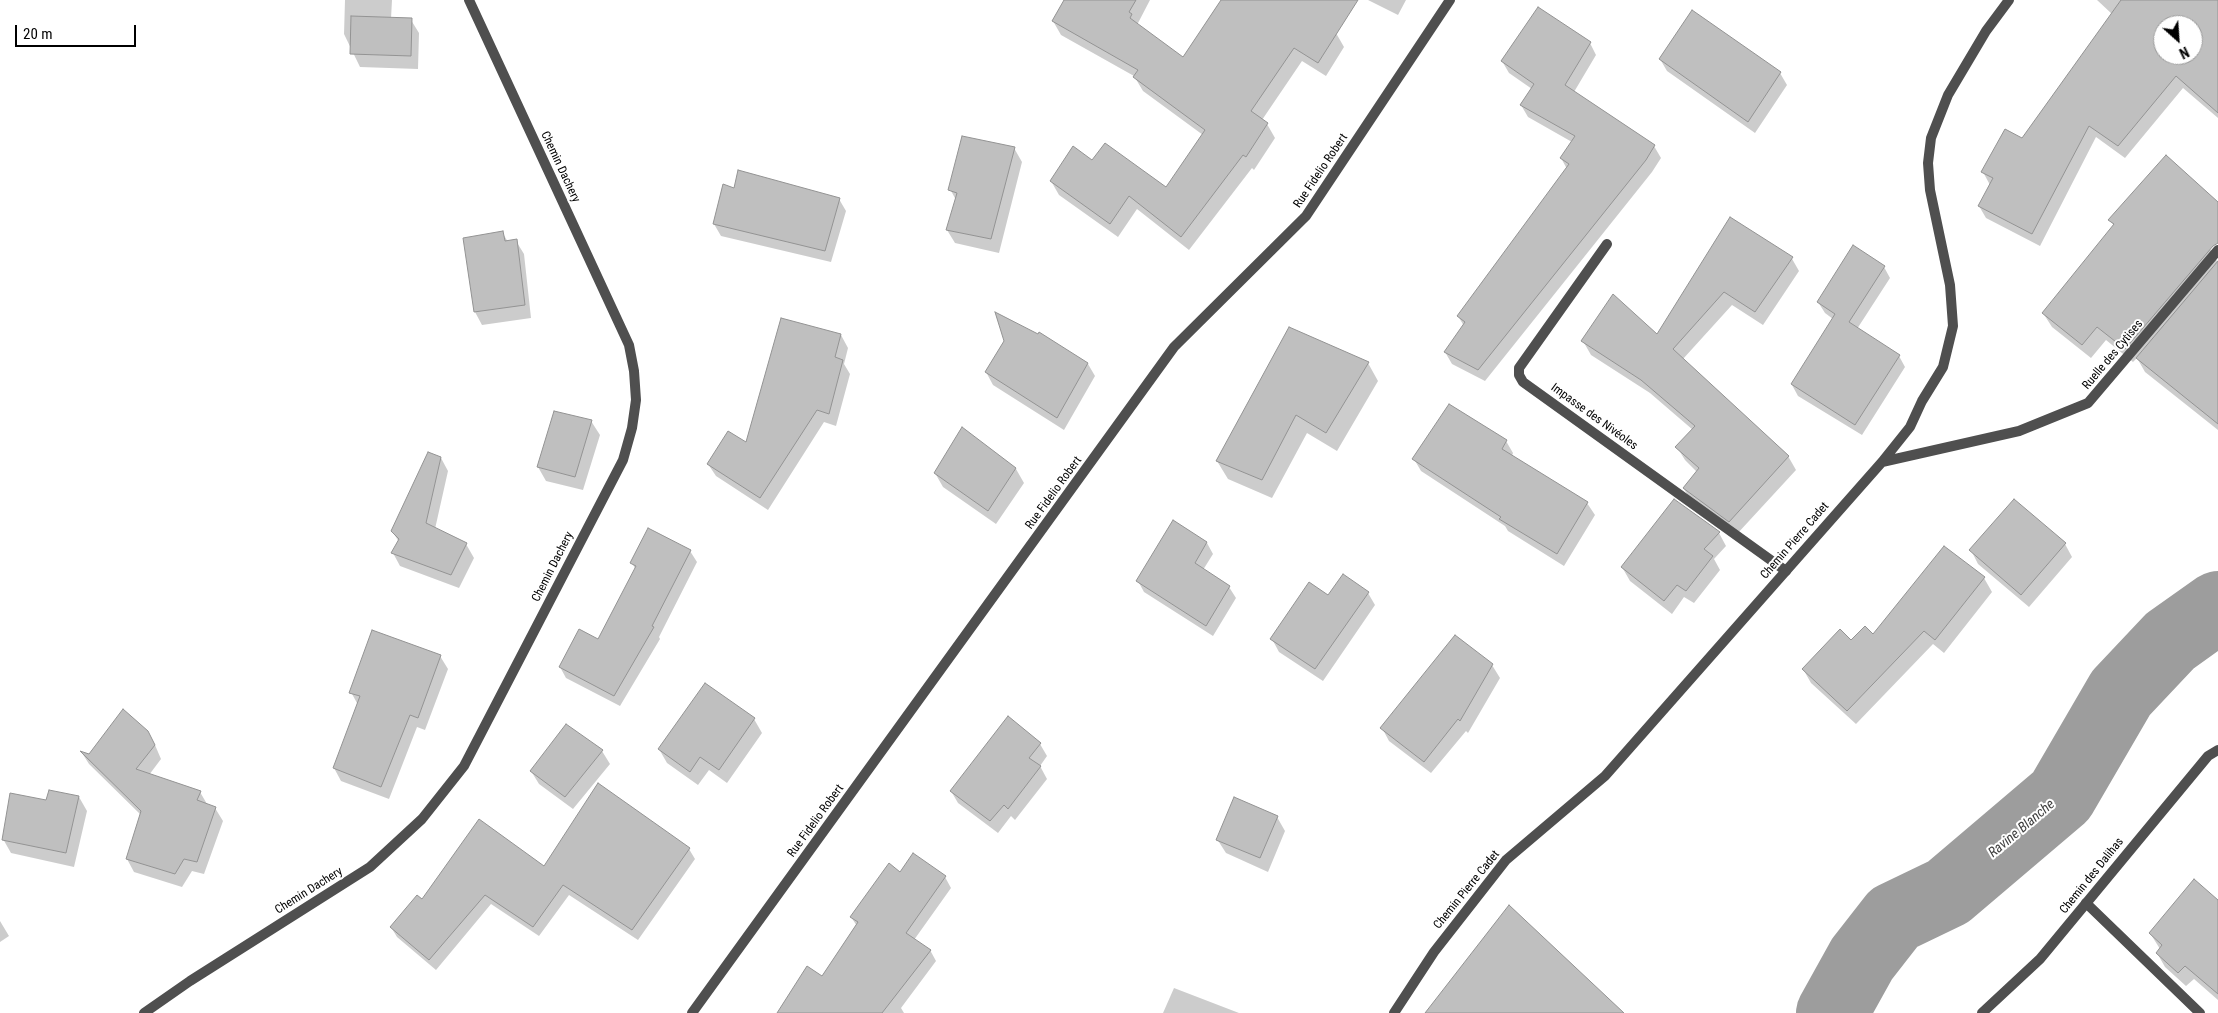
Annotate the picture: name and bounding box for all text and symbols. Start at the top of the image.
scale bar [18,15,139,47]
north arrow [2153,15,2203,65]
text: 20 m [23,25,53,43]
text: N [2177,44,2192,62]
street label: Chemin Dachery [537,129,583,205]
street label: Rue Fidelio Robert [1291,131,1351,211]
street label: Ruelle des Cytises [2080,317,2146,393]
street label: Impasse des Nivéoles [1548,381,1640,453]
street label: Rue Fidelio Robert [1023,454,1085,532]
street label: Chemin Pierre Cadet [1758,500,1832,582]
street label: Chemin Dachery [529,529,577,605]
street label: Rue Fidelio Robert [785,782,847,860]
water label: Ravine Blanche [1985,796,2059,862]
street label: Chemin des Dalihas [2057,835,2127,917]
street label: Chemin Pierre Cadet [1431,848,1503,932]
street label: Chemin Dachery [273,865,345,917]

